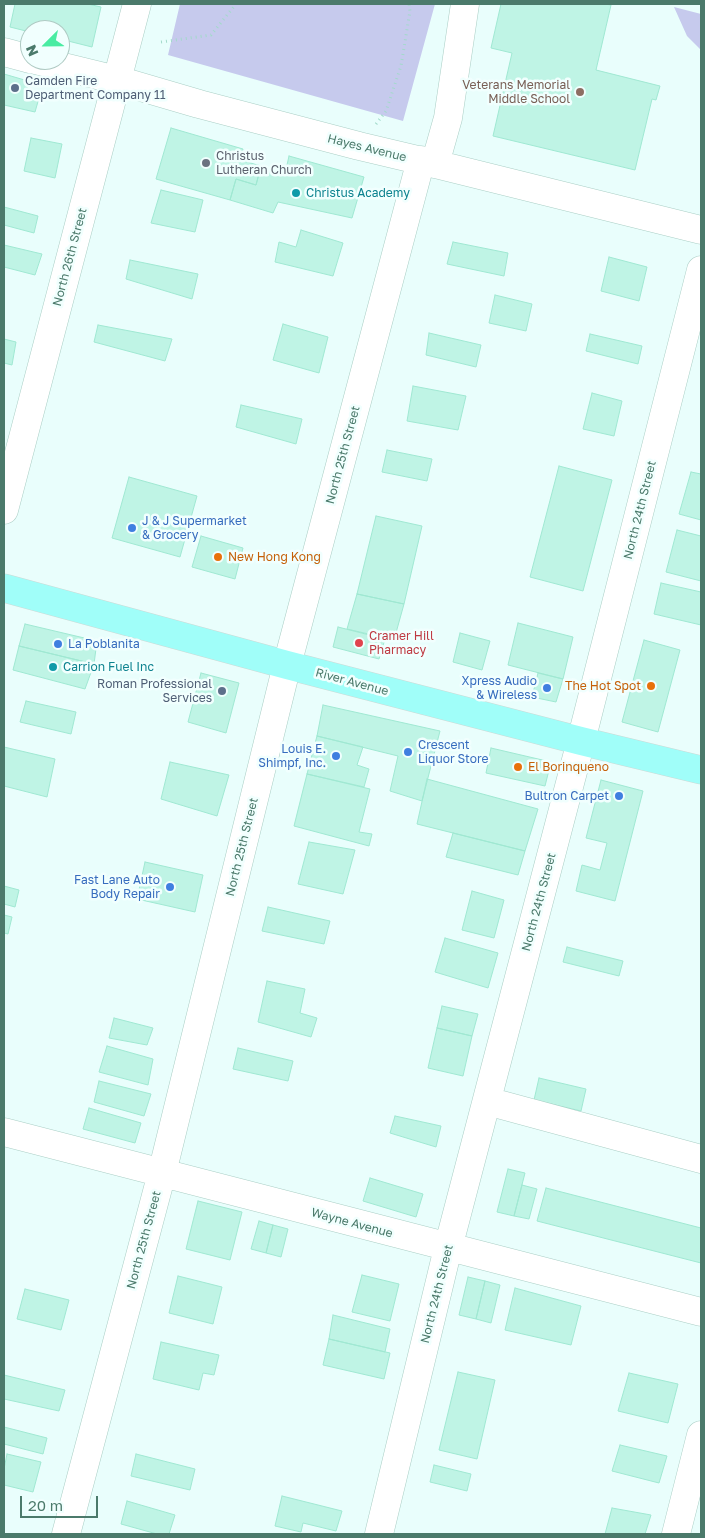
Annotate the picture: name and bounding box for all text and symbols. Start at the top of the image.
north arrow [20,20,70,70]
text: N [22,42,42,59]
place label: Camden Fire Department Company 11 [25,74,166,102]
place label: Veterans Memorial Middle School [462,78,570,106]
marker: Camden Fire Department Company 11 [9,82,21,94]
marker: Veterans Memorial Middle School [574,86,586,98]
street label: Hayes Avenue [326,131,408,165]
place label: Christus Lutheran Church [216,149,312,177]
marker: Christus Lutheran Church [200,157,212,169]
place label: Christus Academy [306,186,410,200]
marker: Christus Academy [290,187,302,199]
street label: North 26th Street [50,206,90,308]
street label: North 25th Street [323,404,363,506]
street label: North 24th Street [621,459,659,561]
place label: J & J Supermarket & Grocery [142,514,247,542]
marker: J & J Supermarket & Grocery [126,522,138,534]
place label: New Hong Kong [228,550,321,564]
marker: New Hong Kong [212,551,224,563]
place label: Cramer Hill Pharmacy [369,629,434,657]
place label: La Poblanita [68,637,140,651]
marker: Cramer Hill Pharmacy [353,637,365,649]
marker: La Poblanita [52,638,64,650]
place label: Carrion Fuel Inc [63,660,154,674]
marker: Carrion Fuel Inc [47,661,59,673]
street label: River Avenue [314,665,390,699]
place label: Xpress Audio & Wireless [462,674,537,702]
place label: Roman Professional Services [97,677,212,705]
place label: The Hot Spot [565,679,641,693]
marker: The Hot Spot [645,680,657,692]
marker: Xpress Audio & Wireless [541,682,553,694]
marker: Roman Professional Services [216,685,228,697]
place label: Crescent Liquor Store [418,738,489,766]
place label: Louis E. Shimpf, Inc. [258,742,326,770]
marker: Crescent Liquor Store [402,746,414,758]
marker: Louis E. Shimpf, Inc. [330,750,342,762]
place label: El Borinqueno [528,760,609,774]
marker: El Borinqueno [512,761,524,773]
place label: Bultron Carpet [524,789,609,803]
marker: Bultron Carpet [613,790,625,802]
street label: North 25th Street [223,796,261,898]
street label: North 24th Street [519,851,559,953]
place label: Fast Lane Auto Body Repair [74,873,160,901]
marker: Fast Lane Auto Body Repair [164,881,176,893]
street label: North 25th Street [124,1189,164,1291]
street label: Wayne Avenue [310,1205,394,1241]
street label: North 24th Street [418,1243,456,1345]
scale bar [22,1486,100,1518]
text: 20 m [28,1496,63,1514]

